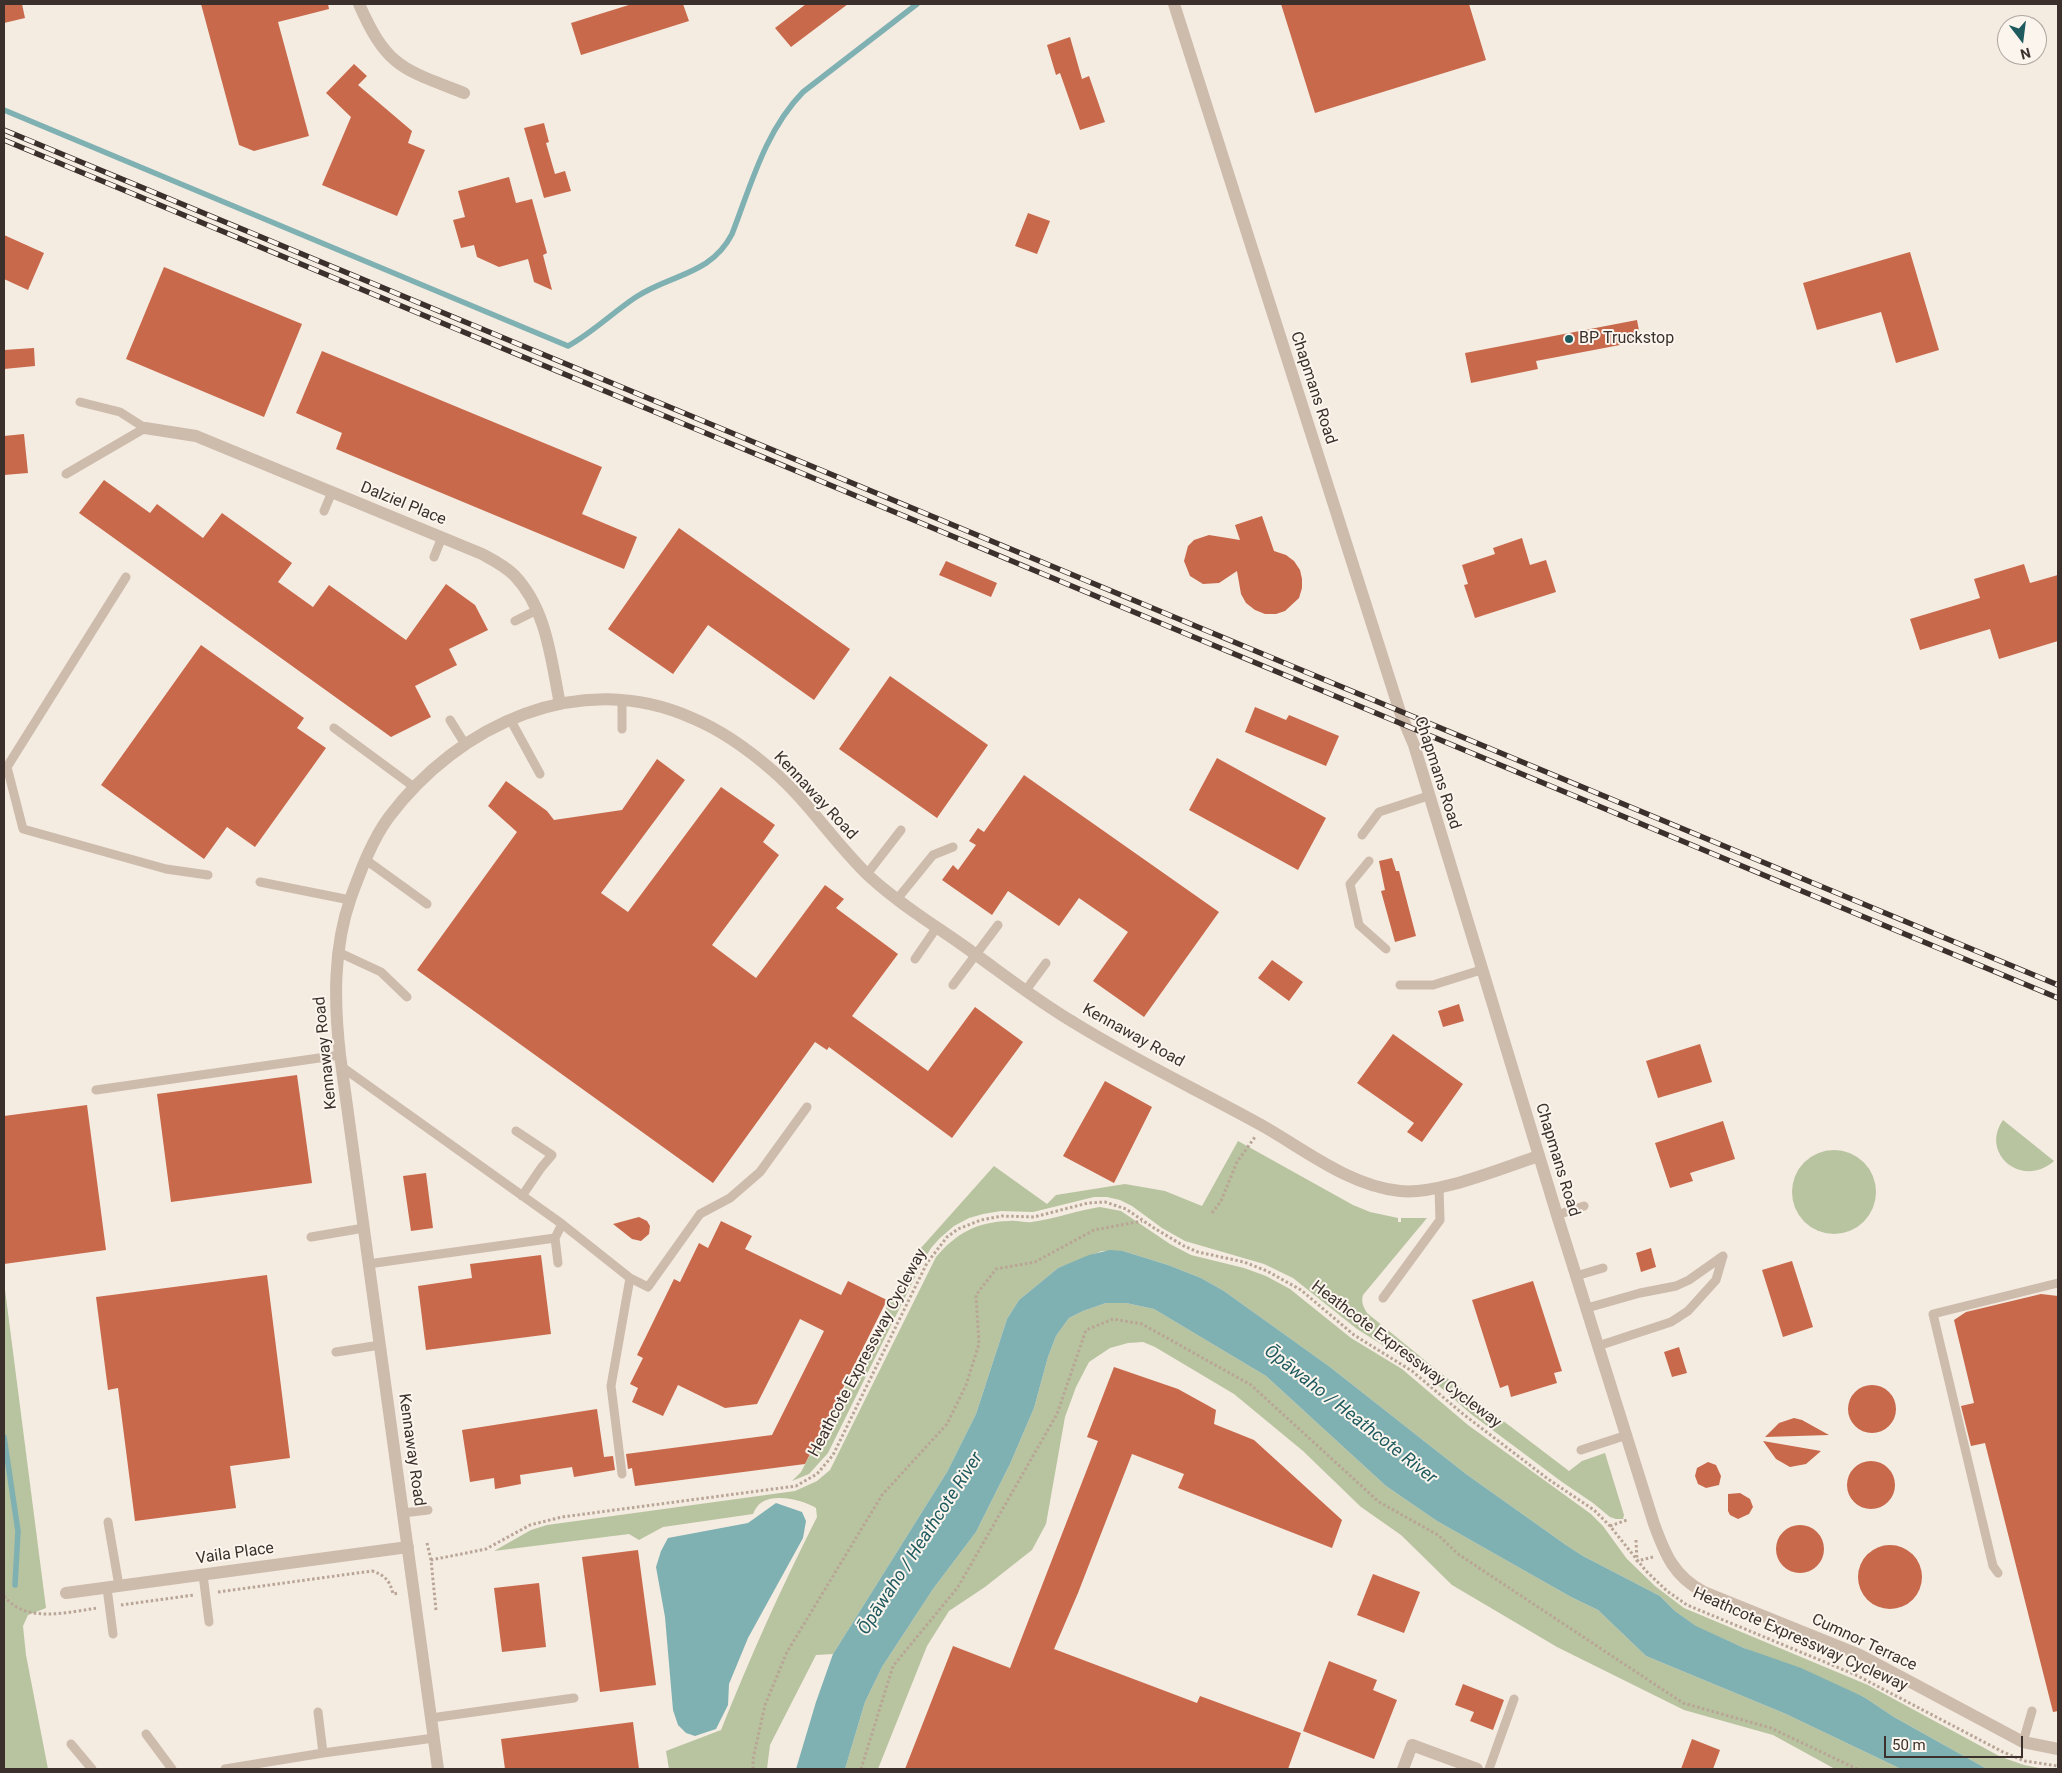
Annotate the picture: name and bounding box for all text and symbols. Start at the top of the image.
north arrow [1997,15,2047,65]
text: N [2019,45,2032,63]
street label: Chapmans Road [1286,329,1340,447]
place label: BP Truckstop [1579,329,1674,349]
marker: BP Truckstop [1563,333,1575,345]
street label: Dalziel Place [357,478,449,530]
street label: Chapmans Road [1410,714,1464,832]
street label: Kennaway Road [769,748,861,844]
street label: Kennaway Road [311,996,341,1110]
street label: Kennaway Road [1079,1000,1187,1072]
street label: Chapmans Road [1531,1101,1583,1219]
street label: Heathcote Expressway Cycleway [805,1246,931,1460]
street label: Heathcote Expressway Cycleway [1307,1277,1505,1433]
water label: Ōpāwaho / Heathcote River [1259,1341,1441,1489]
street label: Kennaway Road [394,1392,428,1508]
water label: Ōpāwaho / Heathcote River [854,1449,988,1639]
street label: Vaila Place [195,1539,275,1569]
street label: Heathcote Expressway Cycleway [1690,1584,1910,1696]
street label: Cumnor Terrace [1808,1610,1920,1676]
scale bar [1887,1726,2026,1758]
text: 50 m [1892,1736,1926,1754]

